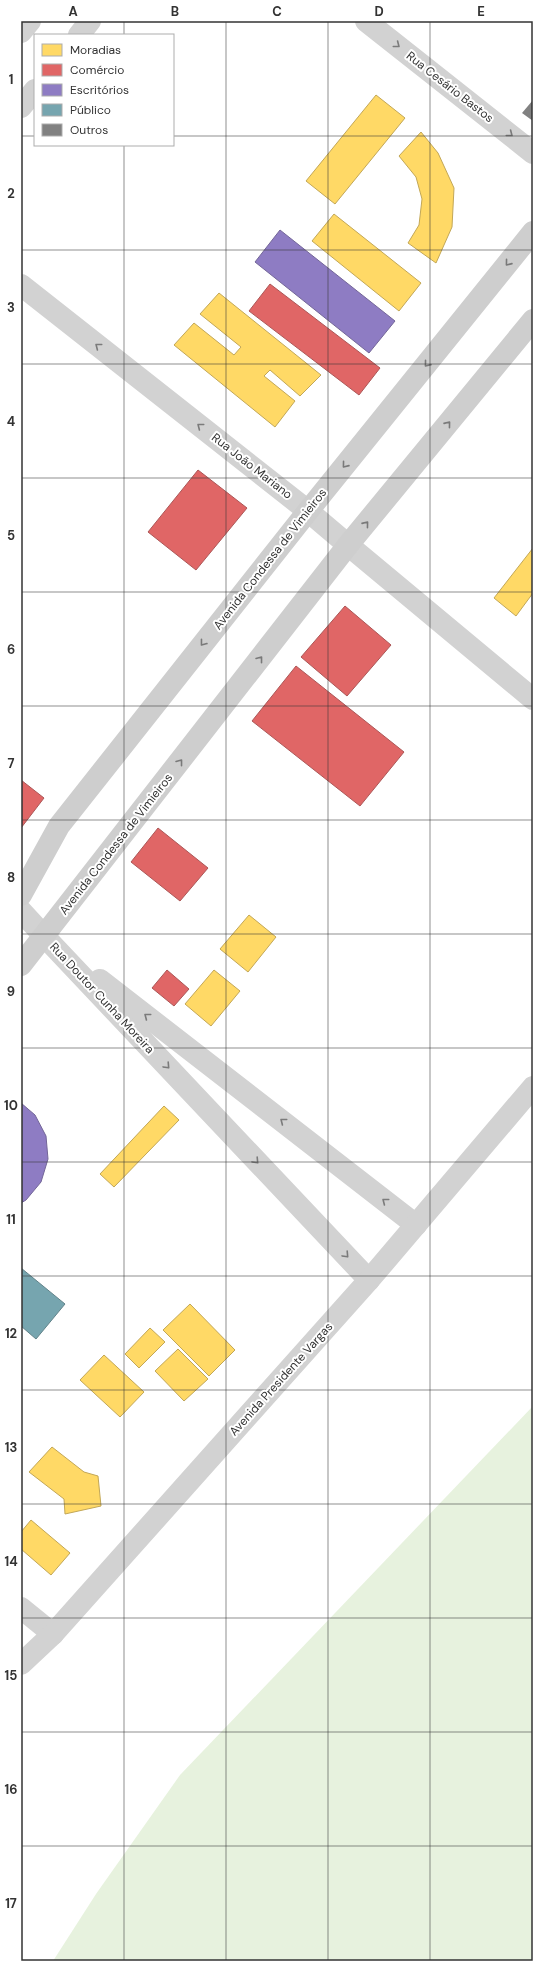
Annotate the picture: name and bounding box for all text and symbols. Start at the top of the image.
text: A [68,3,78,20]
text: B [171,3,179,20]
text: C [272,3,282,20]
text: D [374,3,384,20]
text: E [477,3,485,20]
legend [34,34,174,146]
one-way arrow [392,41,399,48]
text: Moradias [70,42,121,58]
street label: Rua Cesário Bastos [403,48,497,126]
text: Comércio [70,62,124,78]
text: 1 [9,71,13,88]
text: Escritórios [70,82,129,98]
text: Público [70,102,111,118]
text: Outros [70,122,108,138]
one-way arrow [505,130,512,137]
text: 2 [7,185,15,202]
one-way arrow [506,258,513,265]
text: 3 [7,299,15,316]
one-way arrow [95,343,102,350]
one-way arrow [424,359,431,366]
text: 4 [7,413,15,430]
one-way arrow [444,421,451,428]
one-way arrow [198,424,205,431]
street label: Rua João Mariano [208,429,296,503]
one-way arrow [342,460,349,467]
street label: Avenida Condessa de Vimieiros [210,485,330,633]
one-way arrow [361,522,368,529]
text: 5 [7,527,15,544]
one-way arrow [201,639,208,646]
text: 6 [7,641,15,658]
one-way arrow [255,657,262,664]
text: 7 [8,755,15,772]
one-way arrow [175,760,182,767]
street label: Avenida Condessa de Vimieiros [56,770,176,918]
text: 8 [7,869,15,886]
street label: Rua Doutor Cunha Moreira [46,939,158,1057]
text: 9 [7,983,15,1000]
one-way arrow [144,1014,151,1021]
one-way arrow [162,1061,170,1069]
text: 10 [4,1097,18,1114]
one-way arrow [280,1119,287,1126]
one-way arrow [251,1156,259,1164]
one-way arrow [383,1199,390,1206]
text: 11 [6,1211,16,1228]
one-way arrow [341,1250,349,1258]
street label: Avenida Presidente Vargas [226,1319,336,1439]
text: 12 [5,1325,17,1342]
text: 13 [5,1439,17,1456]
text: 14 [4,1553,18,1570]
text: 15 [5,1667,17,1684]
text: 16 [5,1781,17,1798]
text: 17 [5,1895,17,1912]

